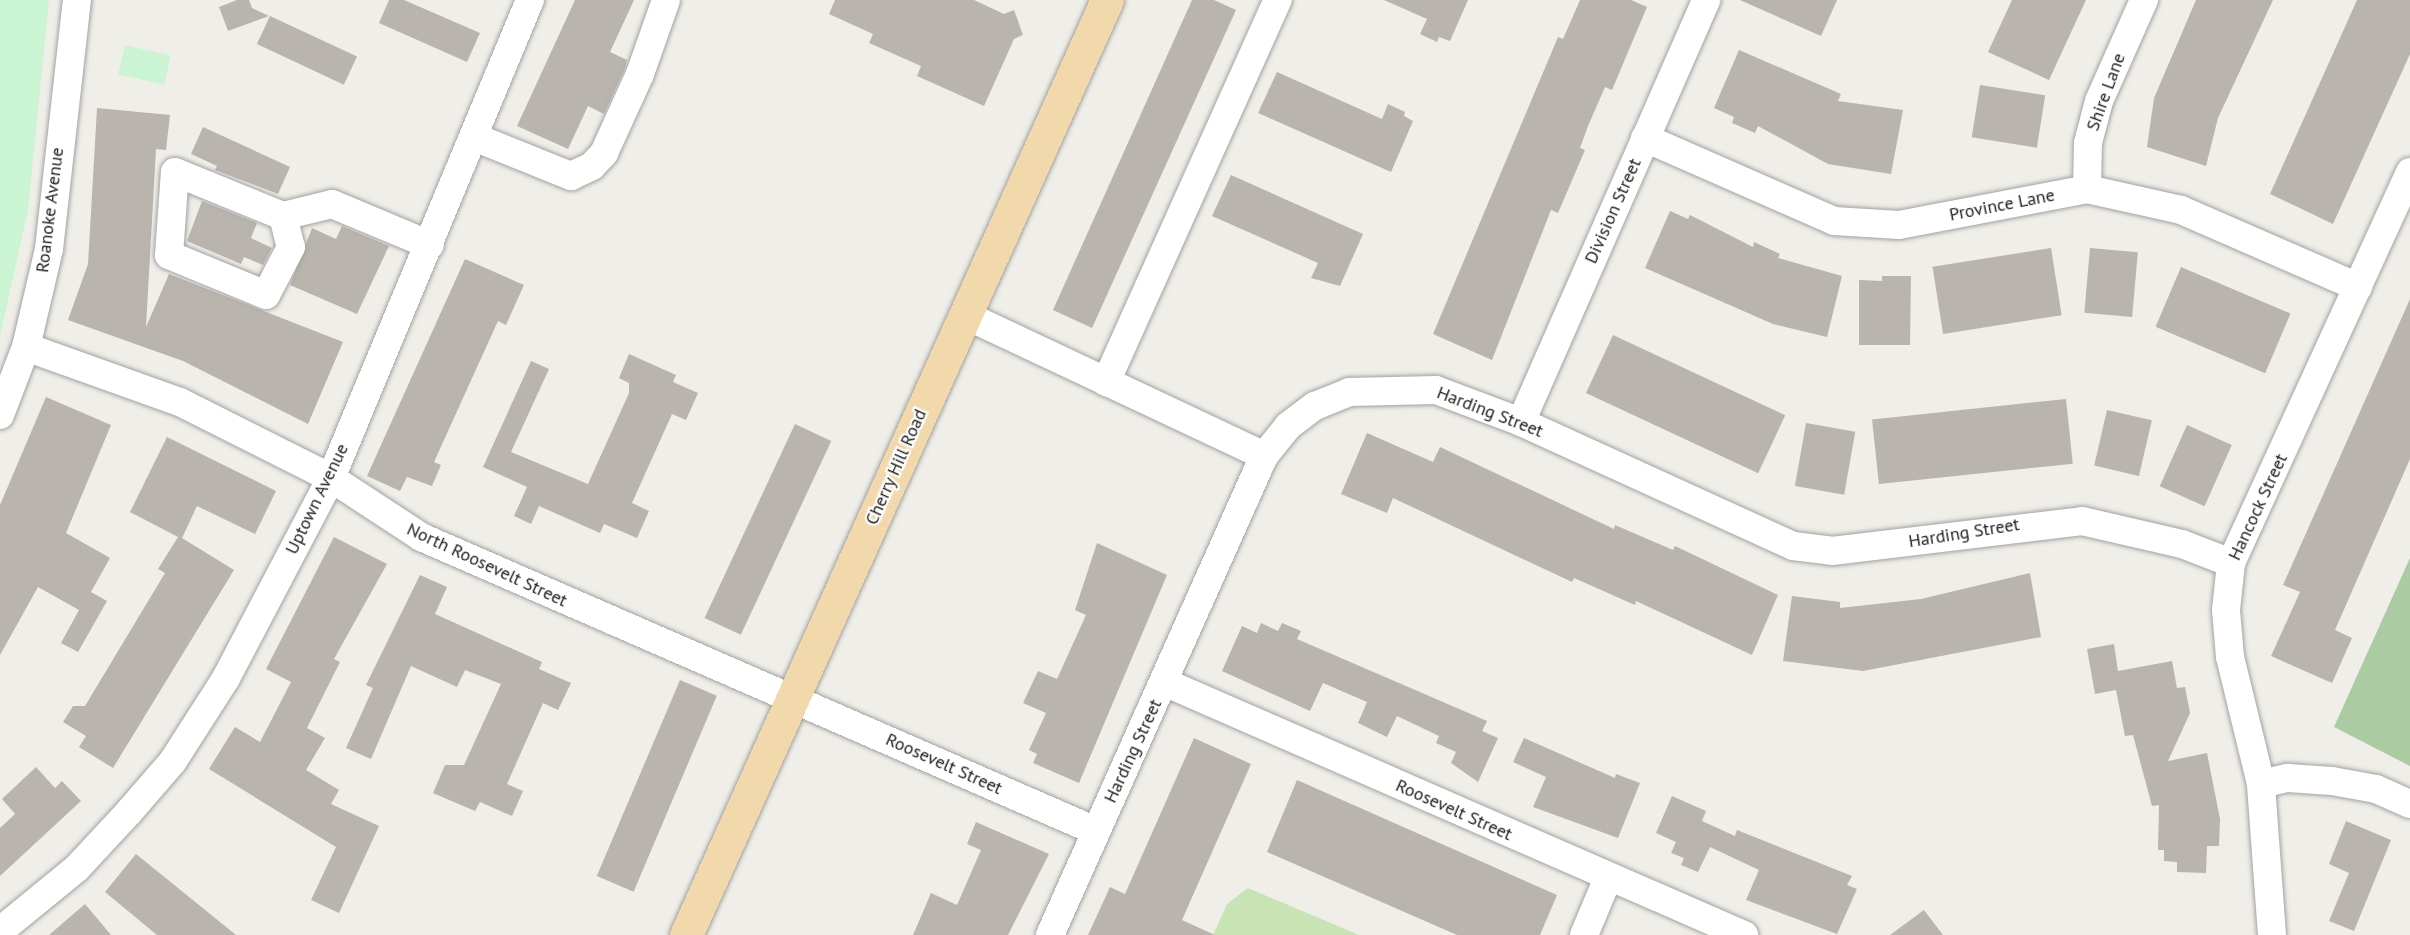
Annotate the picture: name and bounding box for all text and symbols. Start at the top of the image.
street label: Shire Lane [2082,50,2130,134]
street label: Roanoke Avenue [32,146,68,274]
street label: Division Street [1580,155,1646,267]
street label: Province Lane [1947,184,2057,226]
street label: Harding Street [1434,382,1546,442]
street label: Cherry Hill Road [861,405,931,529]
street label: Uptown Avenue [281,440,353,558]
street label: Hancock Street [2224,450,2292,564]
street label: Harding Street [1907,514,2021,552]
street label: North Roosevelt Street [403,518,571,612]
street label: Harding Street [1100,696,1166,806]
street label: Roosevelt Street [882,729,1006,799]
street label: Roosevelt Street [1392,775,1516,845]

